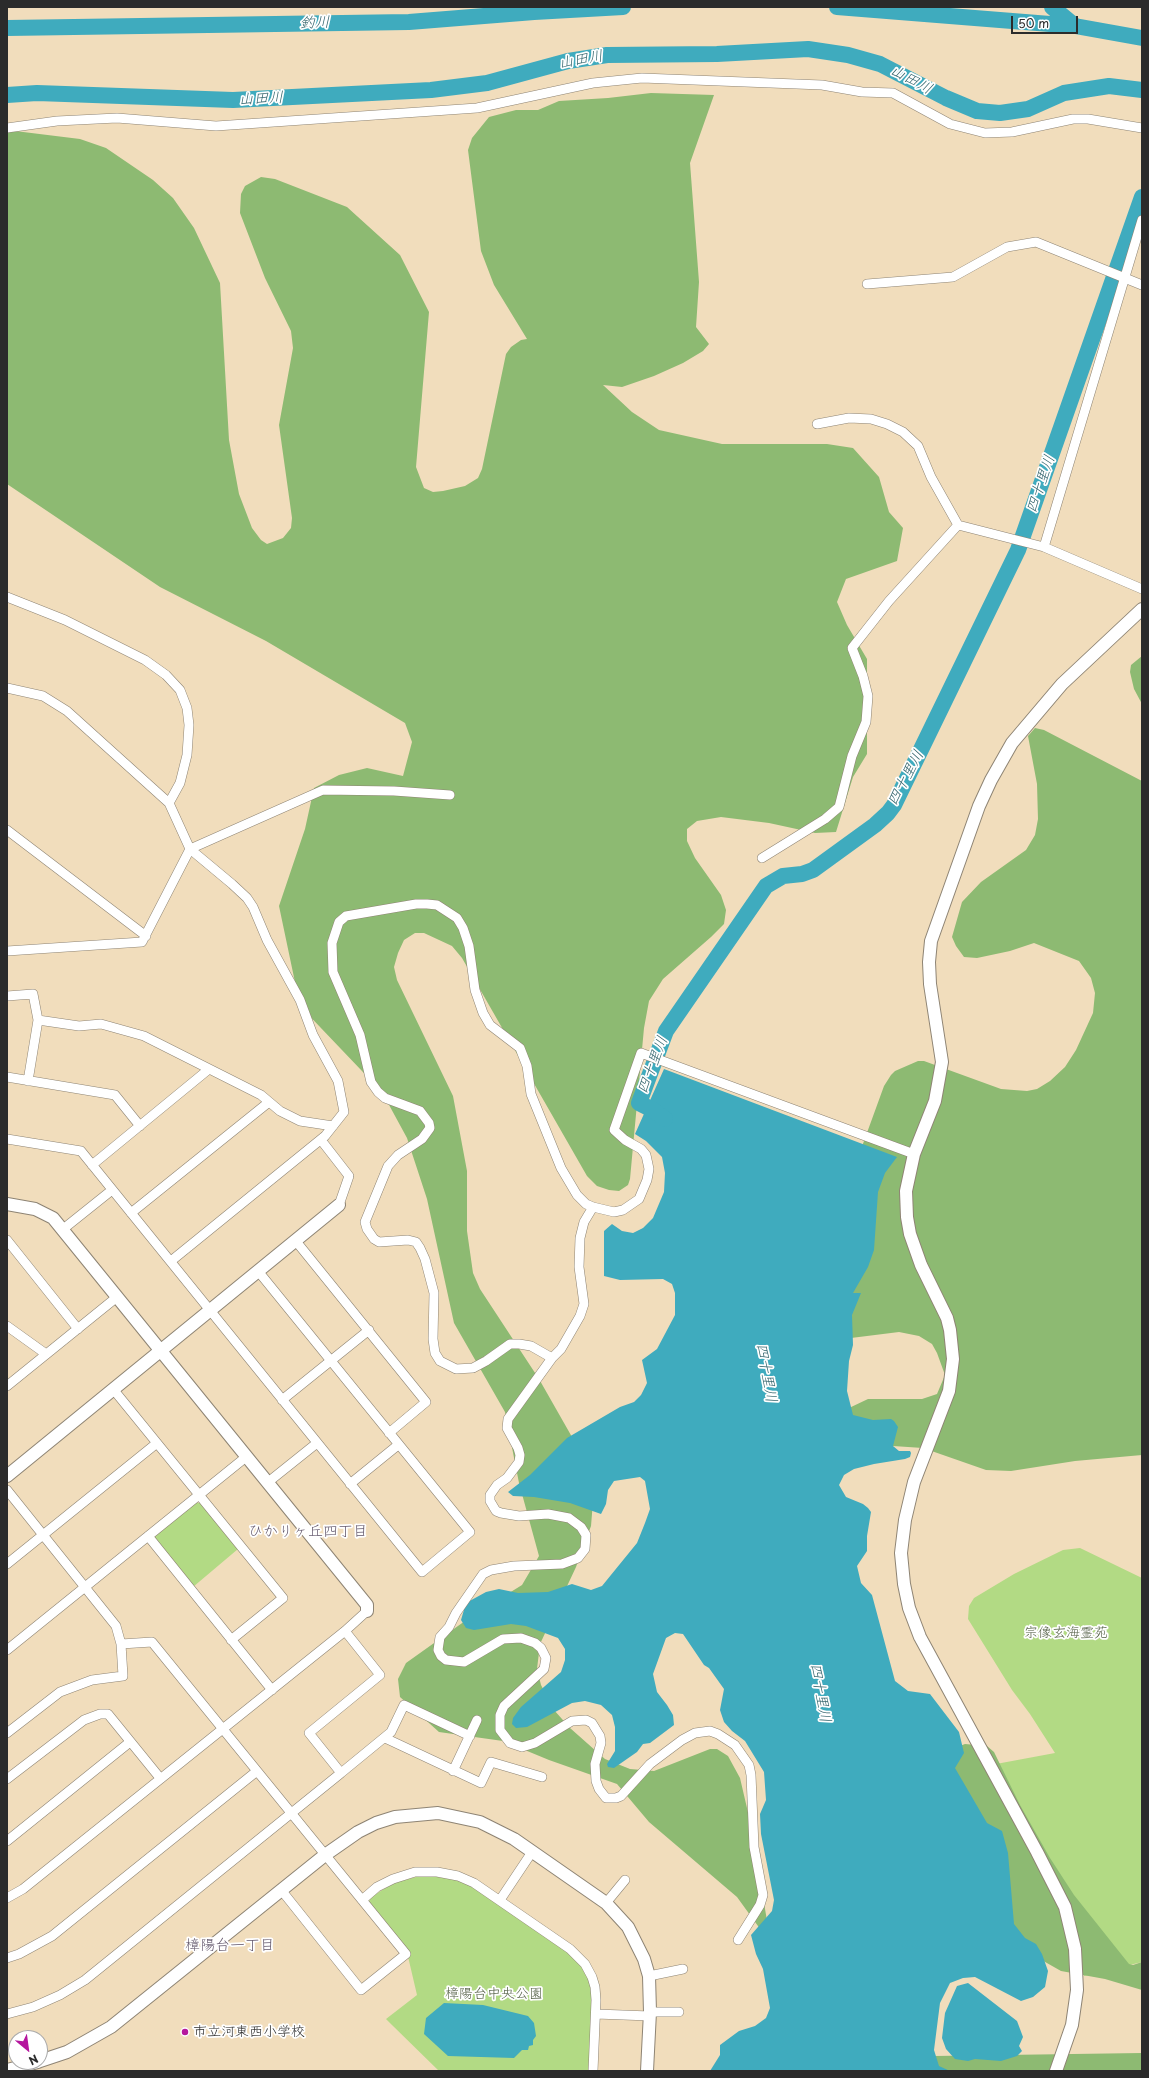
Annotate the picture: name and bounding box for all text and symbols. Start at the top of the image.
scale bar [1013,8,1080,34]
water label: 釣川 [300,14,330,32]
text: 50 m [1018,14,1049,32]
water label: 山田川 [557,47,605,73]
water label: 山田川 [887,61,935,99]
water label: 山田川 [238,89,284,109]
water label: 四十里川 [1023,453,1059,515]
water label: 四十里川 [884,747,928,809]
water label: 四十里川 [634,1034,672,1096]
water label: 四十里川 [752,1342,780,1404]
district label: ひかりヶ丘四丁目 [248,1523,368,1541]
park label: 宗像玄海霊苑 [1024,1625,1108,1641]
water label: 四十里川 [806,1662,834,1724]
district label: 樟陽台一丁目 [185,1937,275,1955]
park label: 樟陽台中央公園 [445,1986,543,2002]
place label: 市立河東西小学校 [193,2024,305,2040]
marker: 市立河東西小学校 [180,2027,190,2037]
north arrow [8,2030,48,2070]
text: N [26,2051,42,2070]

